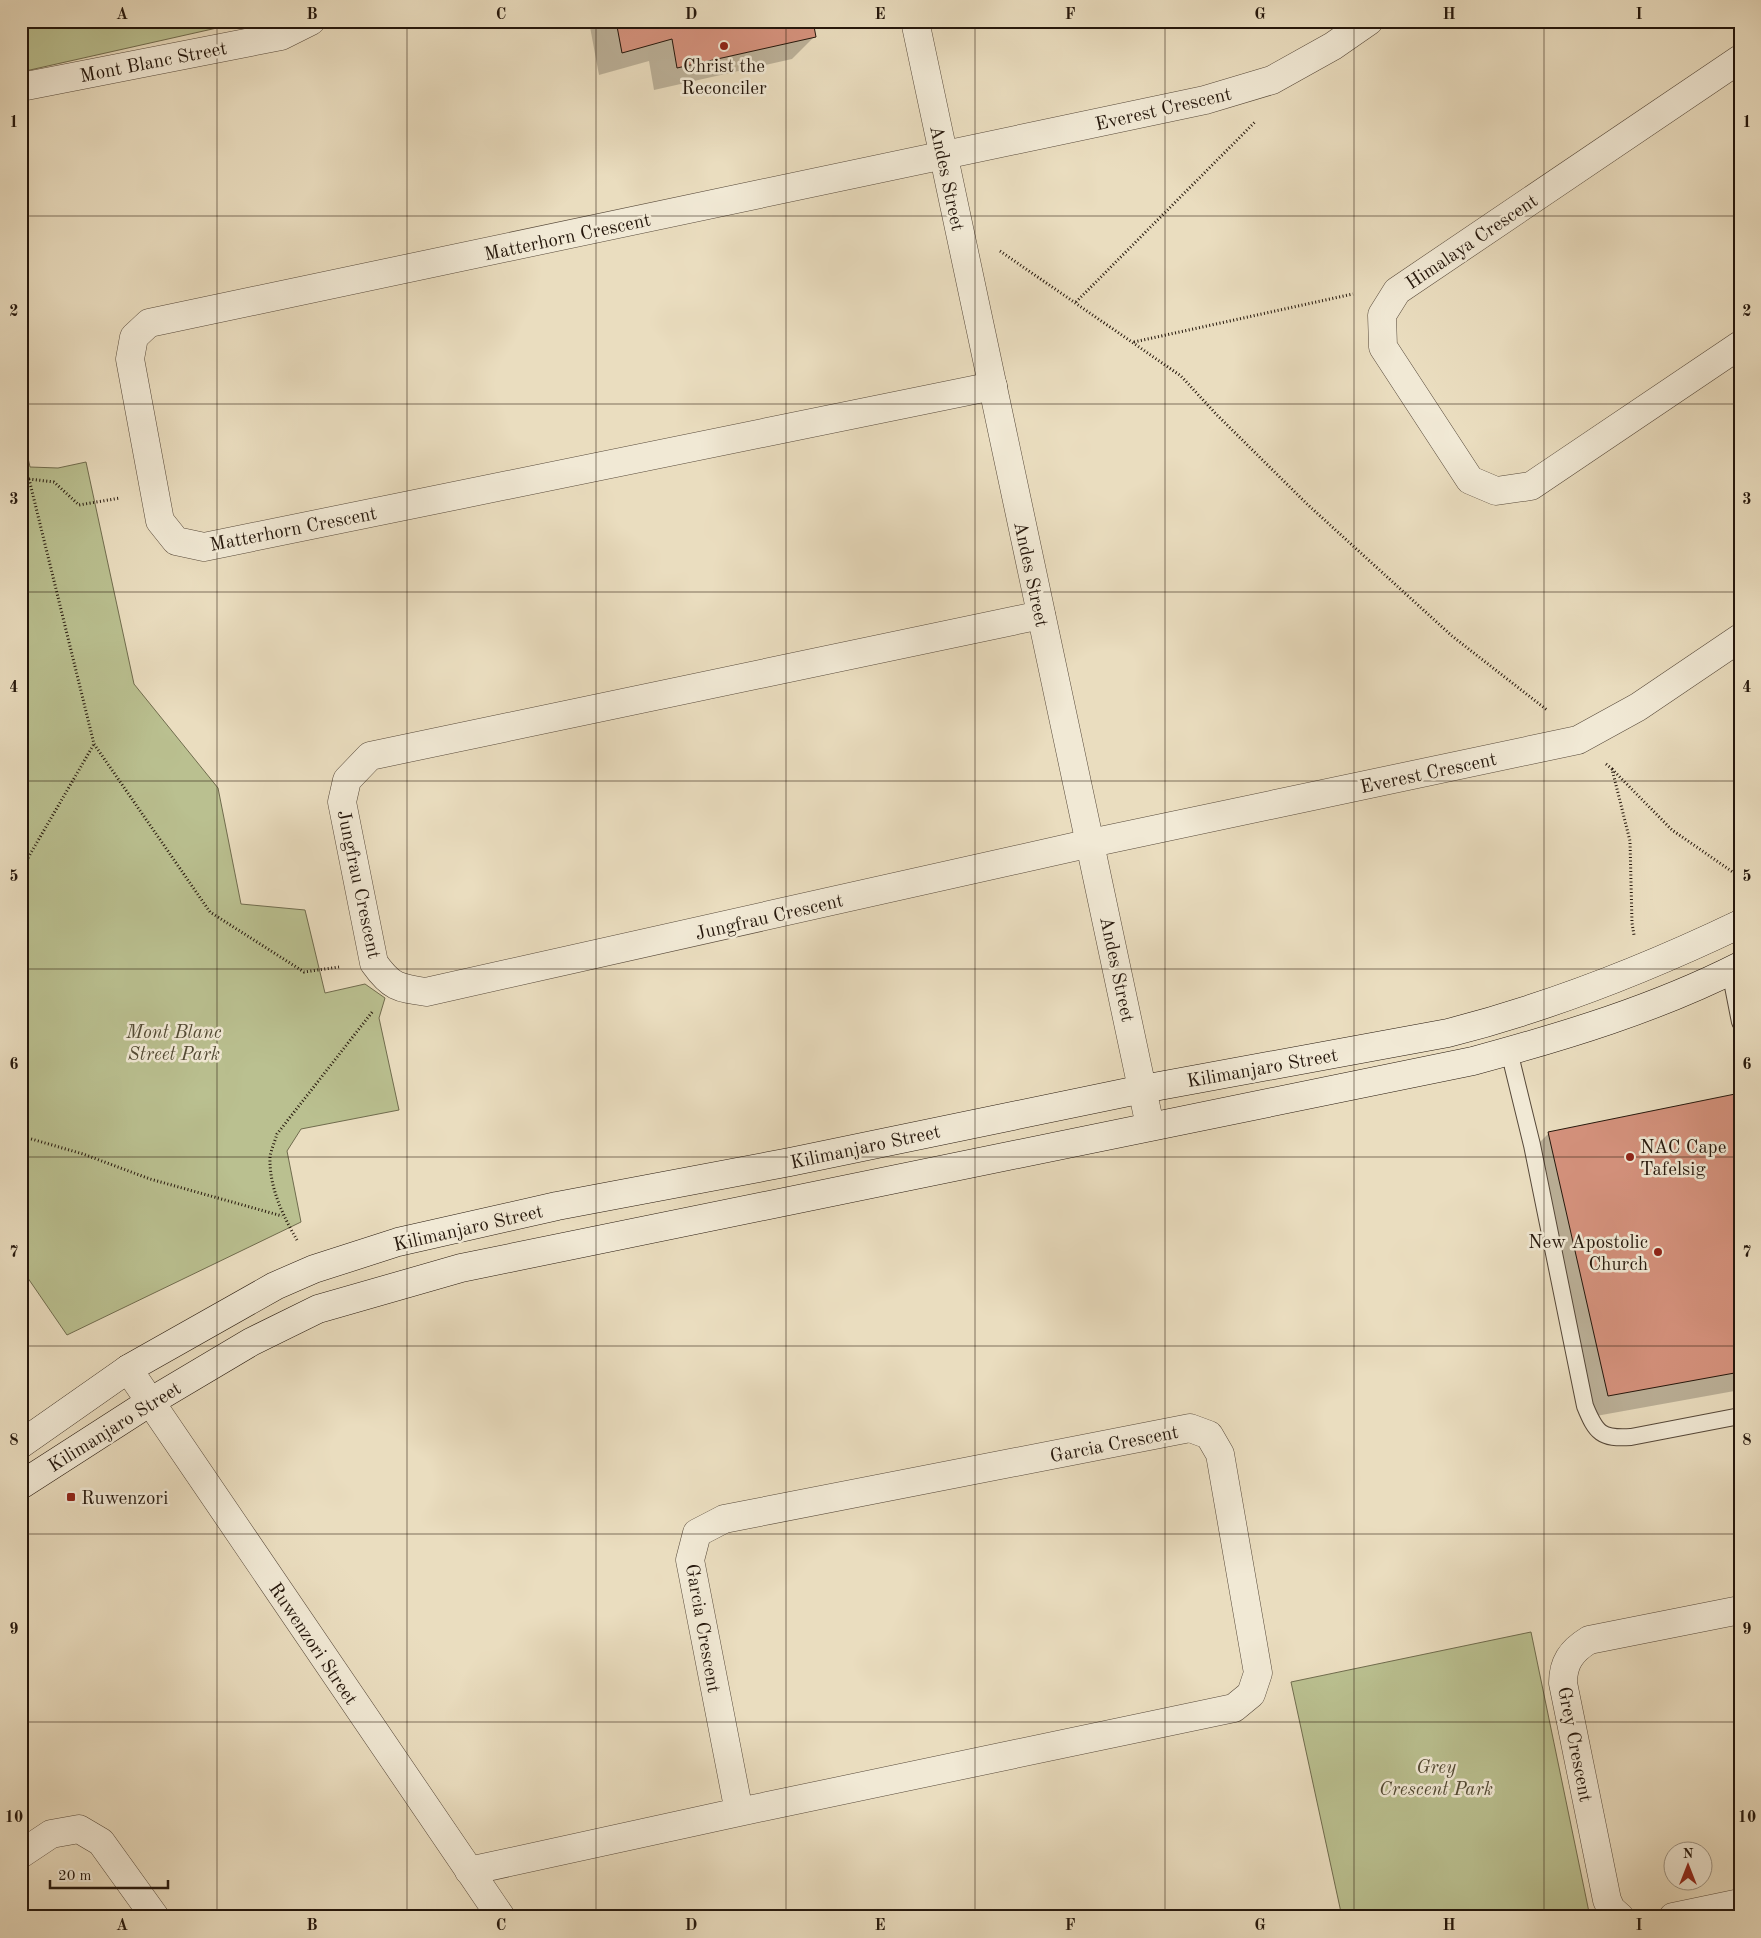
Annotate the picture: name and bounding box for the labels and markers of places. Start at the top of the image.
marker: Christ the Reconciler [718,40,730,52]
place label: Christ the Reconciler [681,58,767,99]
place label: NAC Cape Tafelsig [1640,1139,1726,1180]
marker: NAC Cape Tafelsig [1624,1151,1636,1163]
place label: New Apostolic Church [1528,1234,1648,1275]
marker: New Apostolic Church [1652,1246,1664,1258]
place label: Ruwenzori [81,1490,168,1509]
marker: Ruwenzori [65,1491,77,1503]

